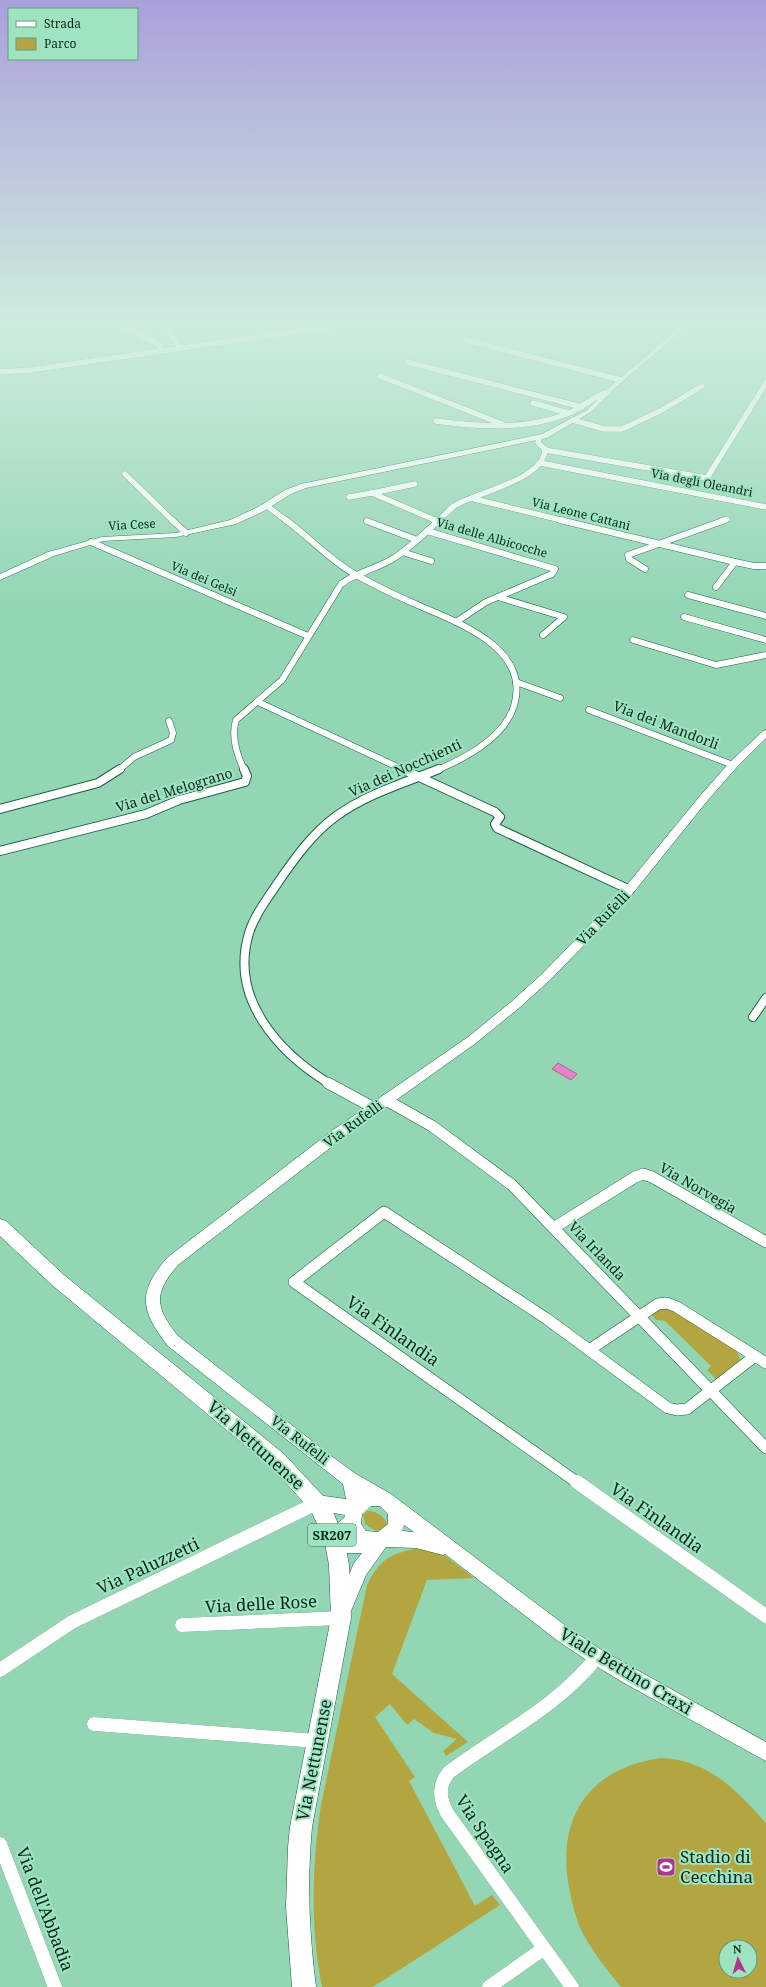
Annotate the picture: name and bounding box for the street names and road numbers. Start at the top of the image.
street label: Via degli Oleandri [650,464,754,501]
street label: Via Leone Cattani [530,493,632,534]
street label: Via delle Albicocche [435,514,550,561]
street label: Via Cese [108,515,156,534]
street label: Via dei Gelsi [168,557,240,600]
street label: Via dei Mandorli [611,696,722,754]
street label: Via dei Nocchienti [345,734,465,801]
street label: Via del Melograno [113,763,235,816]
street label: Via Rufelli [572,886,634,949]
street label: Via Rufelli [319,1095,387,1152]
street label: Via Norvegia [656,1158,740,1217]
street label: Via Irlanda [565,1217,630,1284]
street label: Via Finlandia [342,1290,444,1371]
street label: Via Nettunense [203,1395,310,1495]
street label: Via Rufelli [267,1411,334,1469]
street label: Via Finlandia [606,1477,708,1558]
road number: SR207 [308,1524,356,1546]
street label: Via Paluzzetti [93,1531,203,1599]
street label: Via delle Rose [204,1589,318,1618]
street label: Viale Bettino Craxi [556,1622,697,1720]
street label: Via Nettunense [290,1697,337,1823]
street label: Via Spagna [451,1790,520,1877]
street label: Via dell'Abbadia [11,1843,80,1974]

